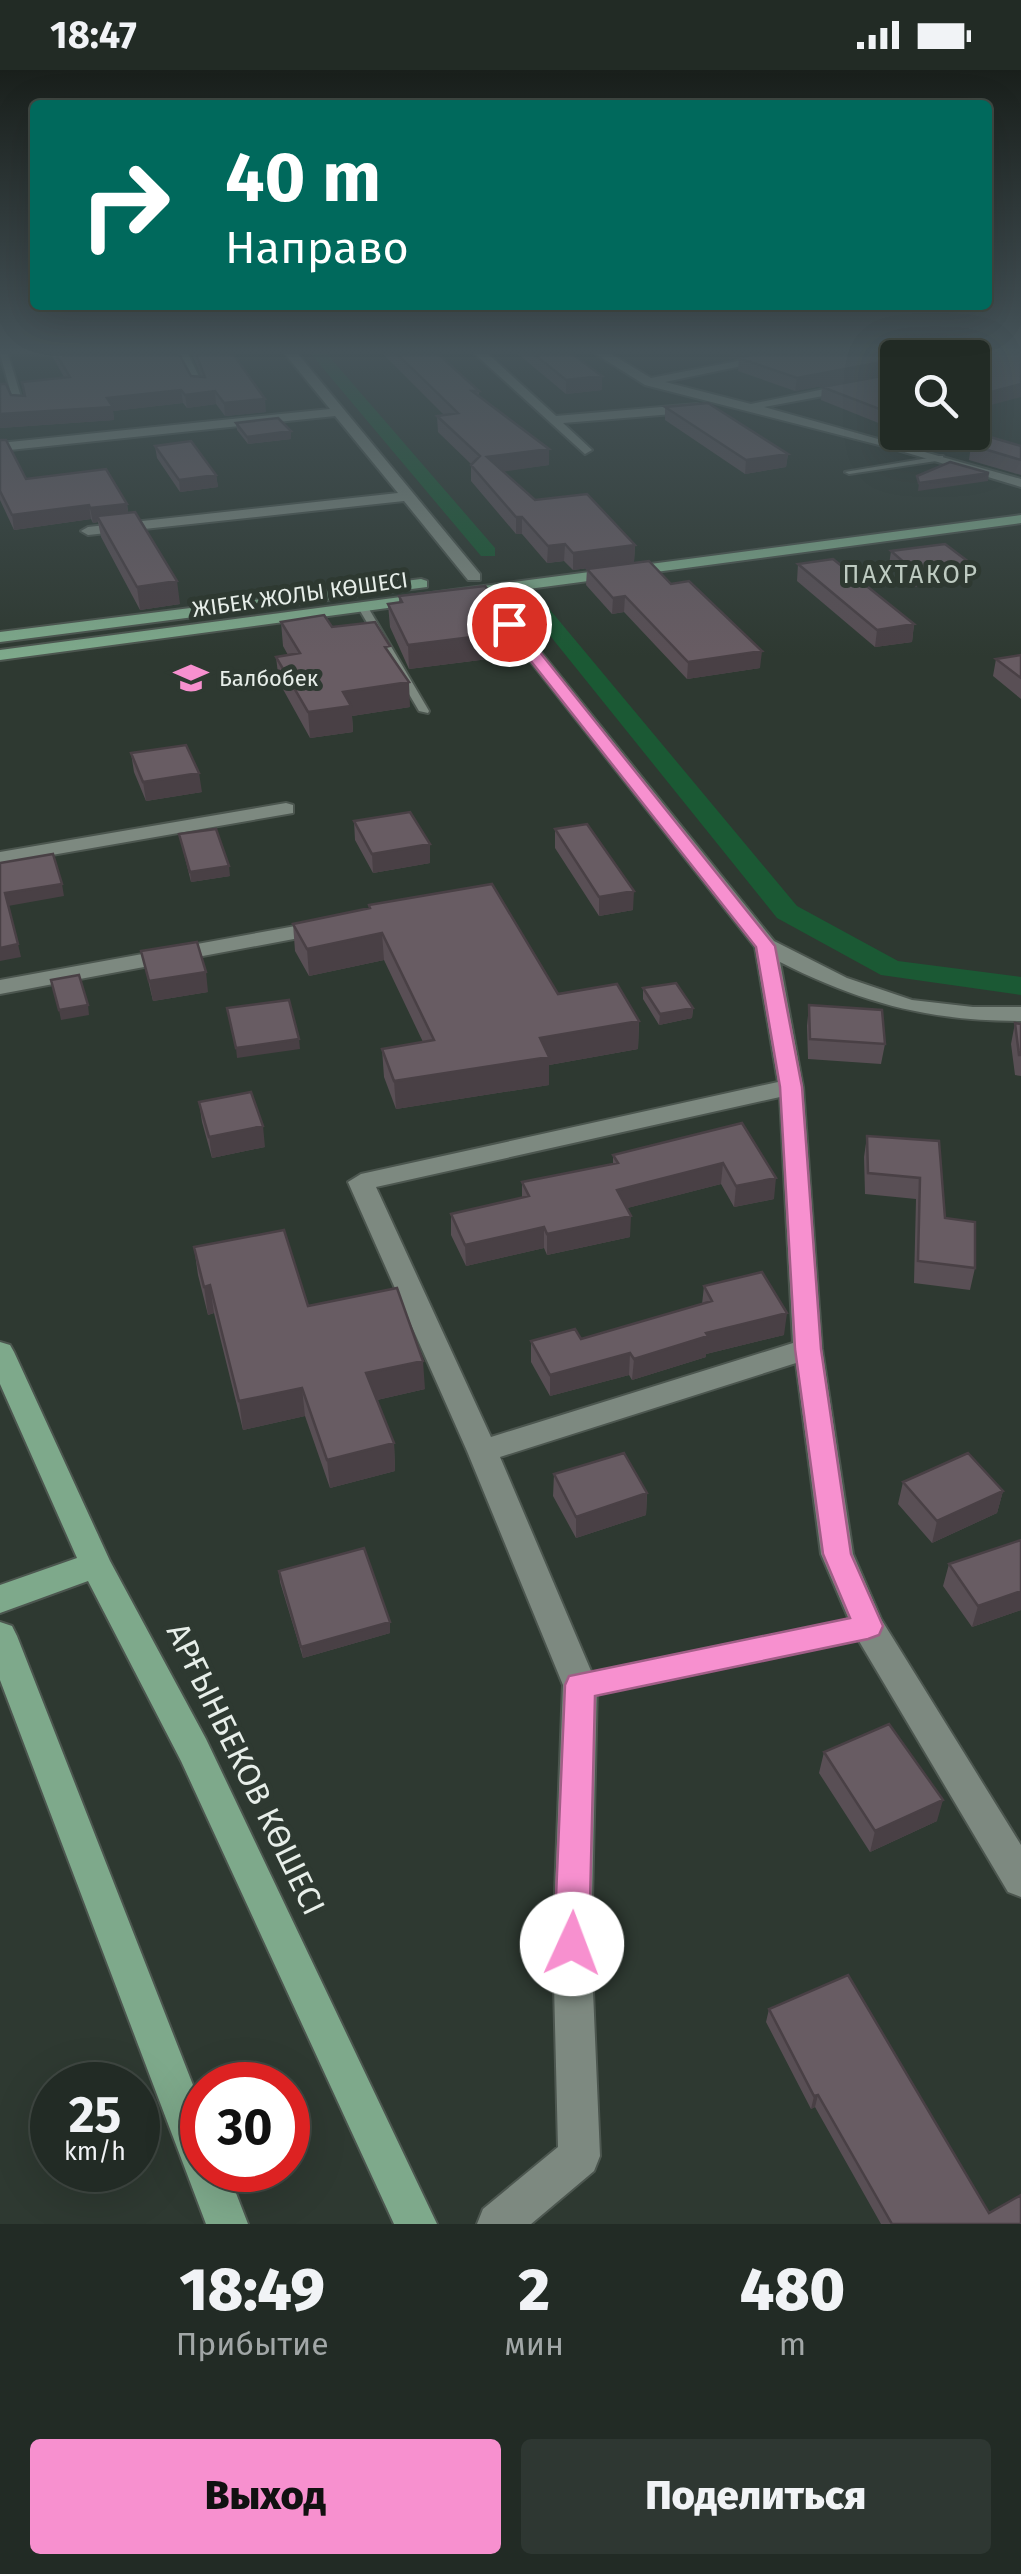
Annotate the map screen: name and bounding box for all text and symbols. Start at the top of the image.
text: 18:47 [50,12,137,58]
text: 40 m [225,136,381,220]
icon: right [60,140,190,270]
text: Направо [225,221,409,275]
map controls [880,340,990,450]
button: search [880,340,990,450]
district label: ПАХТАКОР [843,560,979,590]
street label: ЖІБЕК ЖОЛЫ КӨШЕСІ [191,566,410,623]
pin [467,582,552,667]
icon: arrive [482,597,537,652]
school or university icon: Балбобек [172,659,210,697]
place label: Балбобек [219,665,319,692]
street label: АРҒЫНБЕКОВ КӨШЕСІ [159,1617,333,1921]
position arrow [520,1892,624,1996]
speed limit sign: 30 [180,2062,310,2192]
text: 25 [69,2085,121,2145]
text: km/h [64,2137,126,2167]
text: 18:49 [179,2254,325,2326]
text: 2 [518,2254,550,2326]
text: 480 [740,2254,845,2326]
text: Прибытие [176,2325,329,2363]
text: мин [504,2325,564,2363]
text: m [779,2325,806,2363]
button: Выход [30,2439,501,2554]
button: Поделиться [521,2439,991,2554]

